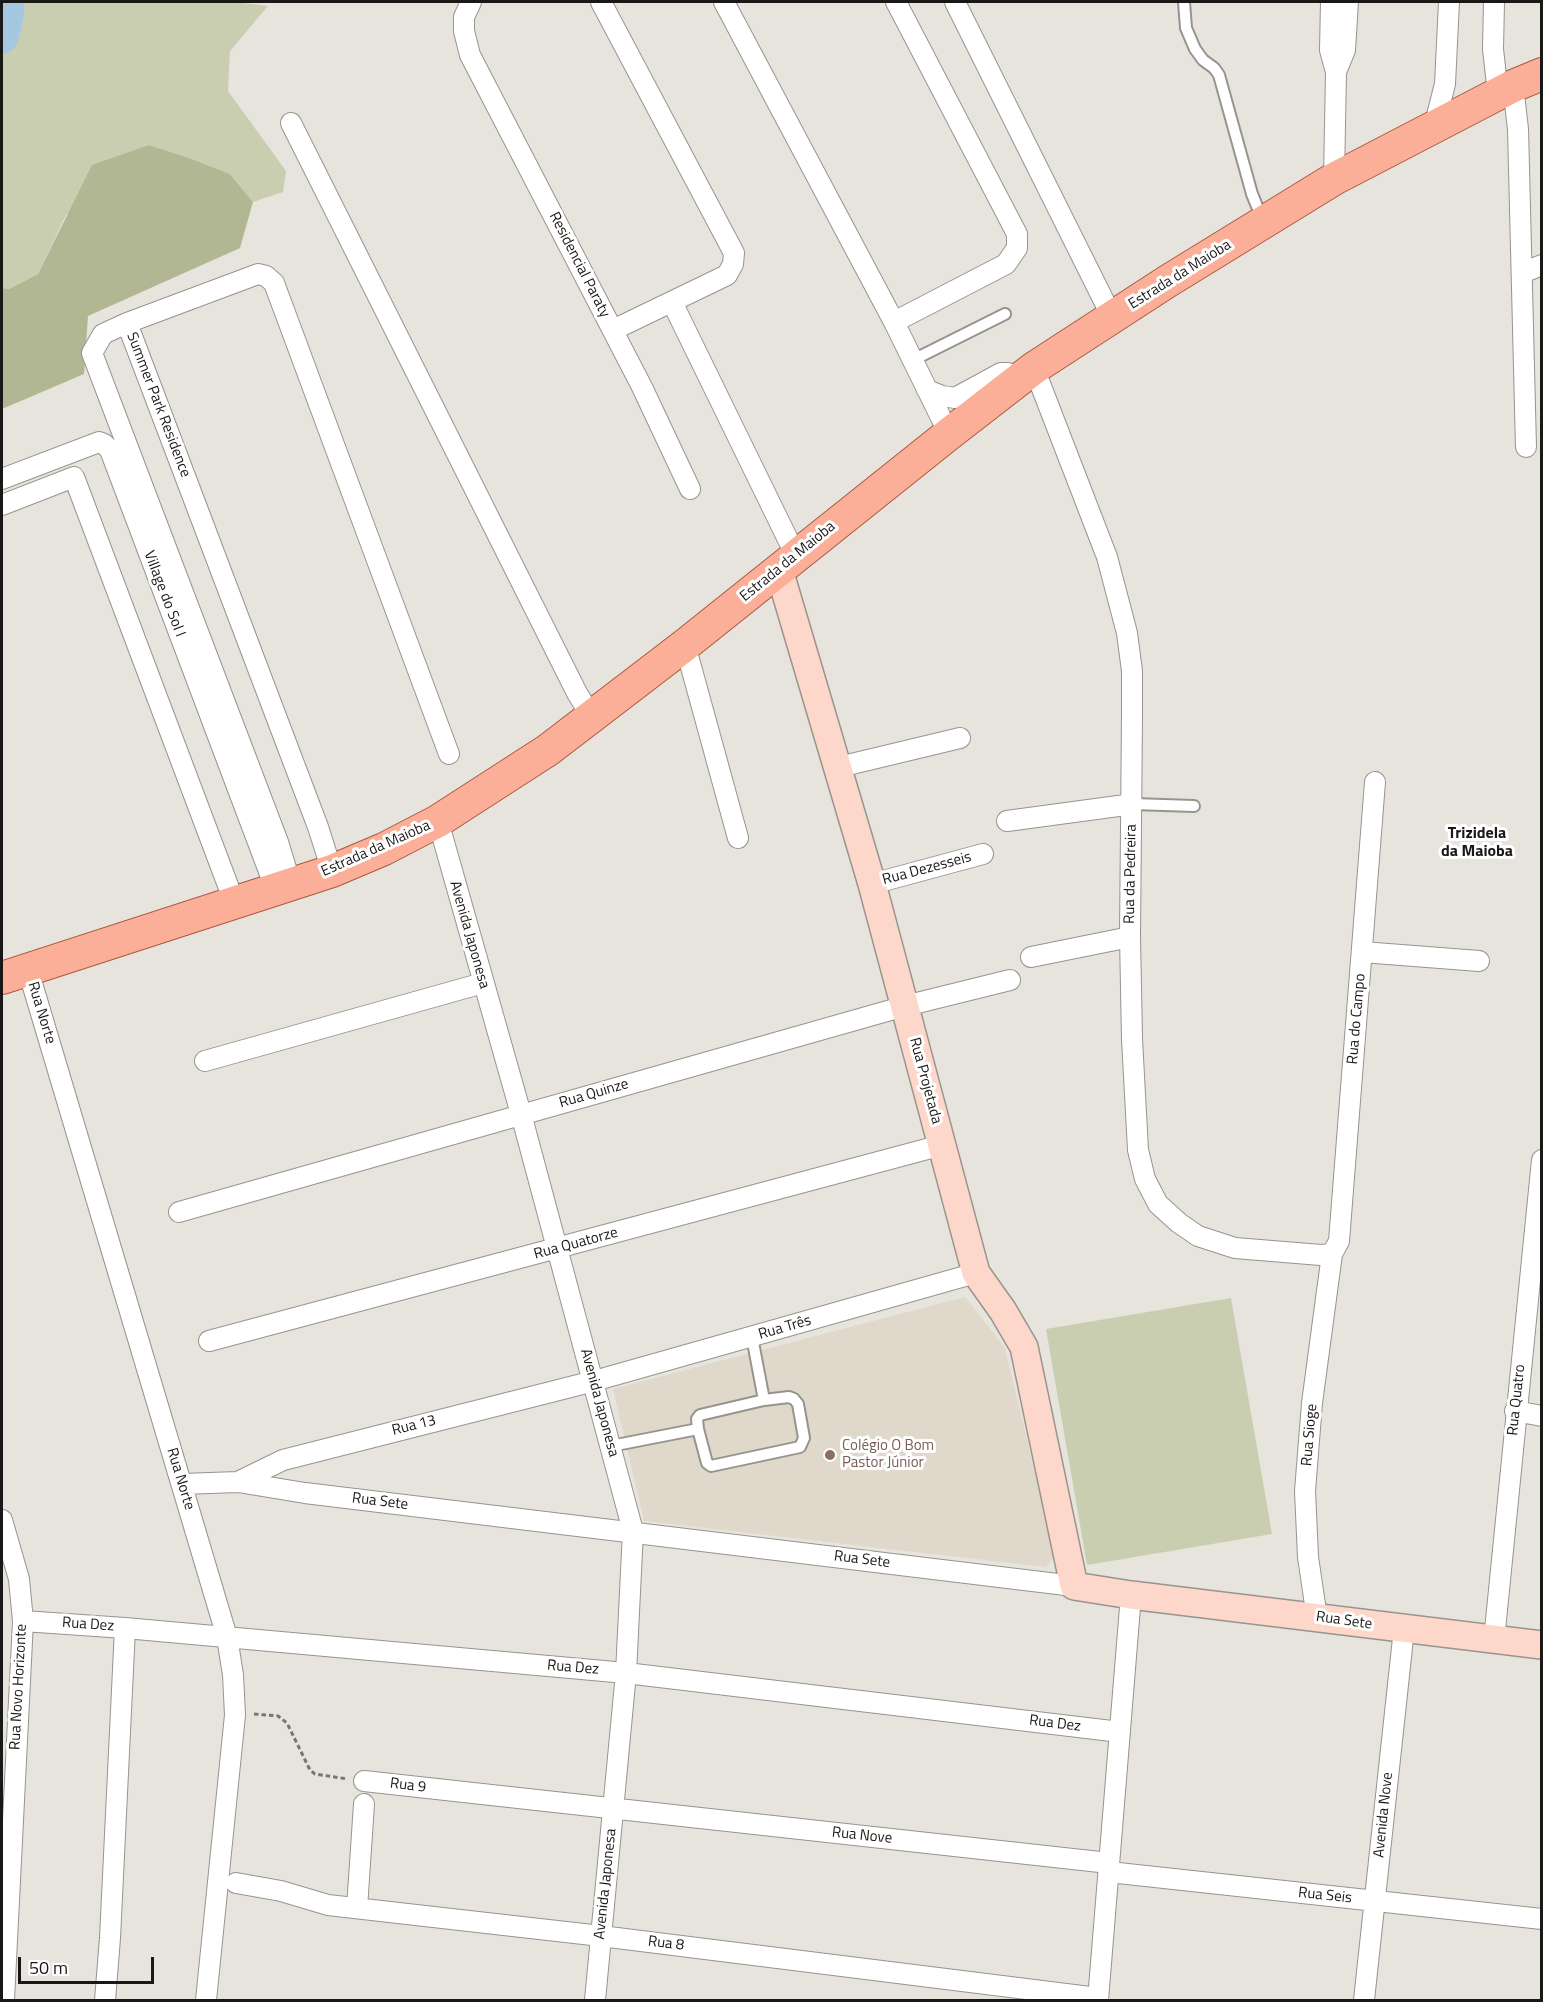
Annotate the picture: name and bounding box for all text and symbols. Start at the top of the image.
street label: Residencial Paraty [545,209,613,321]
street label: Estrada da Maioba [1125,236,1235,314]
street label: Summer Park Residence [122,330,194,480]
street label: Estrada da Maioba [737,518,839,606]
street label: Village do Sol I [139,548,189,640]
street label: Estrada da Maioba [319,817,433,881]
street label: Rua da Pedreira [1121,824,1141,924]
district label: Trizidela da Maioba [1441,824,1513,862]
street label: Rua Dezesseis [881,848,973,890]
street label: Avenida Japonesa [445,879,493,991]
street label: Rua do Campo [1344,973,1370,1065]
street label: Rua Norte [23,980,59,1046]
street label: Rua Projetada [905,1036,945,1126]
street label: Rua Quinze [557,1075,631,1113]
street label: Rua Quatorze [532,1224,620,1264]
street label: Rua Três [756,1312,814,1344]
street label: Avenida Japonesa [576,1347,622,1459]
street label: Rua Quatro [1504,1363,1530,1437]
street label: Rua Sioge [1298,1403,1322,1467]
street label: Rua 13 [390,1412,438,1440]
place label: Colégio O Bom Pastor Júnior [842,1437,934,1472]
street label: Rua Norte [162,1446,198,1512]
marker: Colégio O Bom Pastor Júnior [823,1448,837,1462]
street label: Rua Sete [351,1490,409,1514]
street label: Rua Sete [833,1548,891,1572]
street label: Rua Sete [1315,1608,1373,1634]
street label: Rua Dez [61,1614,115,1636]
street label: Rua Novo Horizonte [7,1624,31,1750]
street label: Rua Dez [546,1657,600,1679]
street label: Rua Dez [1028,1712,1082,1736]
street label: Avenida Nove [1371,1771,1397,1859]
street label: Rua 9 [389,1775,427,1797]
street label: Rua Nove [831,1824,893,1848]
street label: Avenida Japonesa [591,1828,621,1940]
street label: Rua Seis [1297,1884,1353,1908]
street label: Rua 8 [647,1933,685,1955]
scale bar [21,1945,158,1983]
text: 50 m [29,1954,68,1981]

